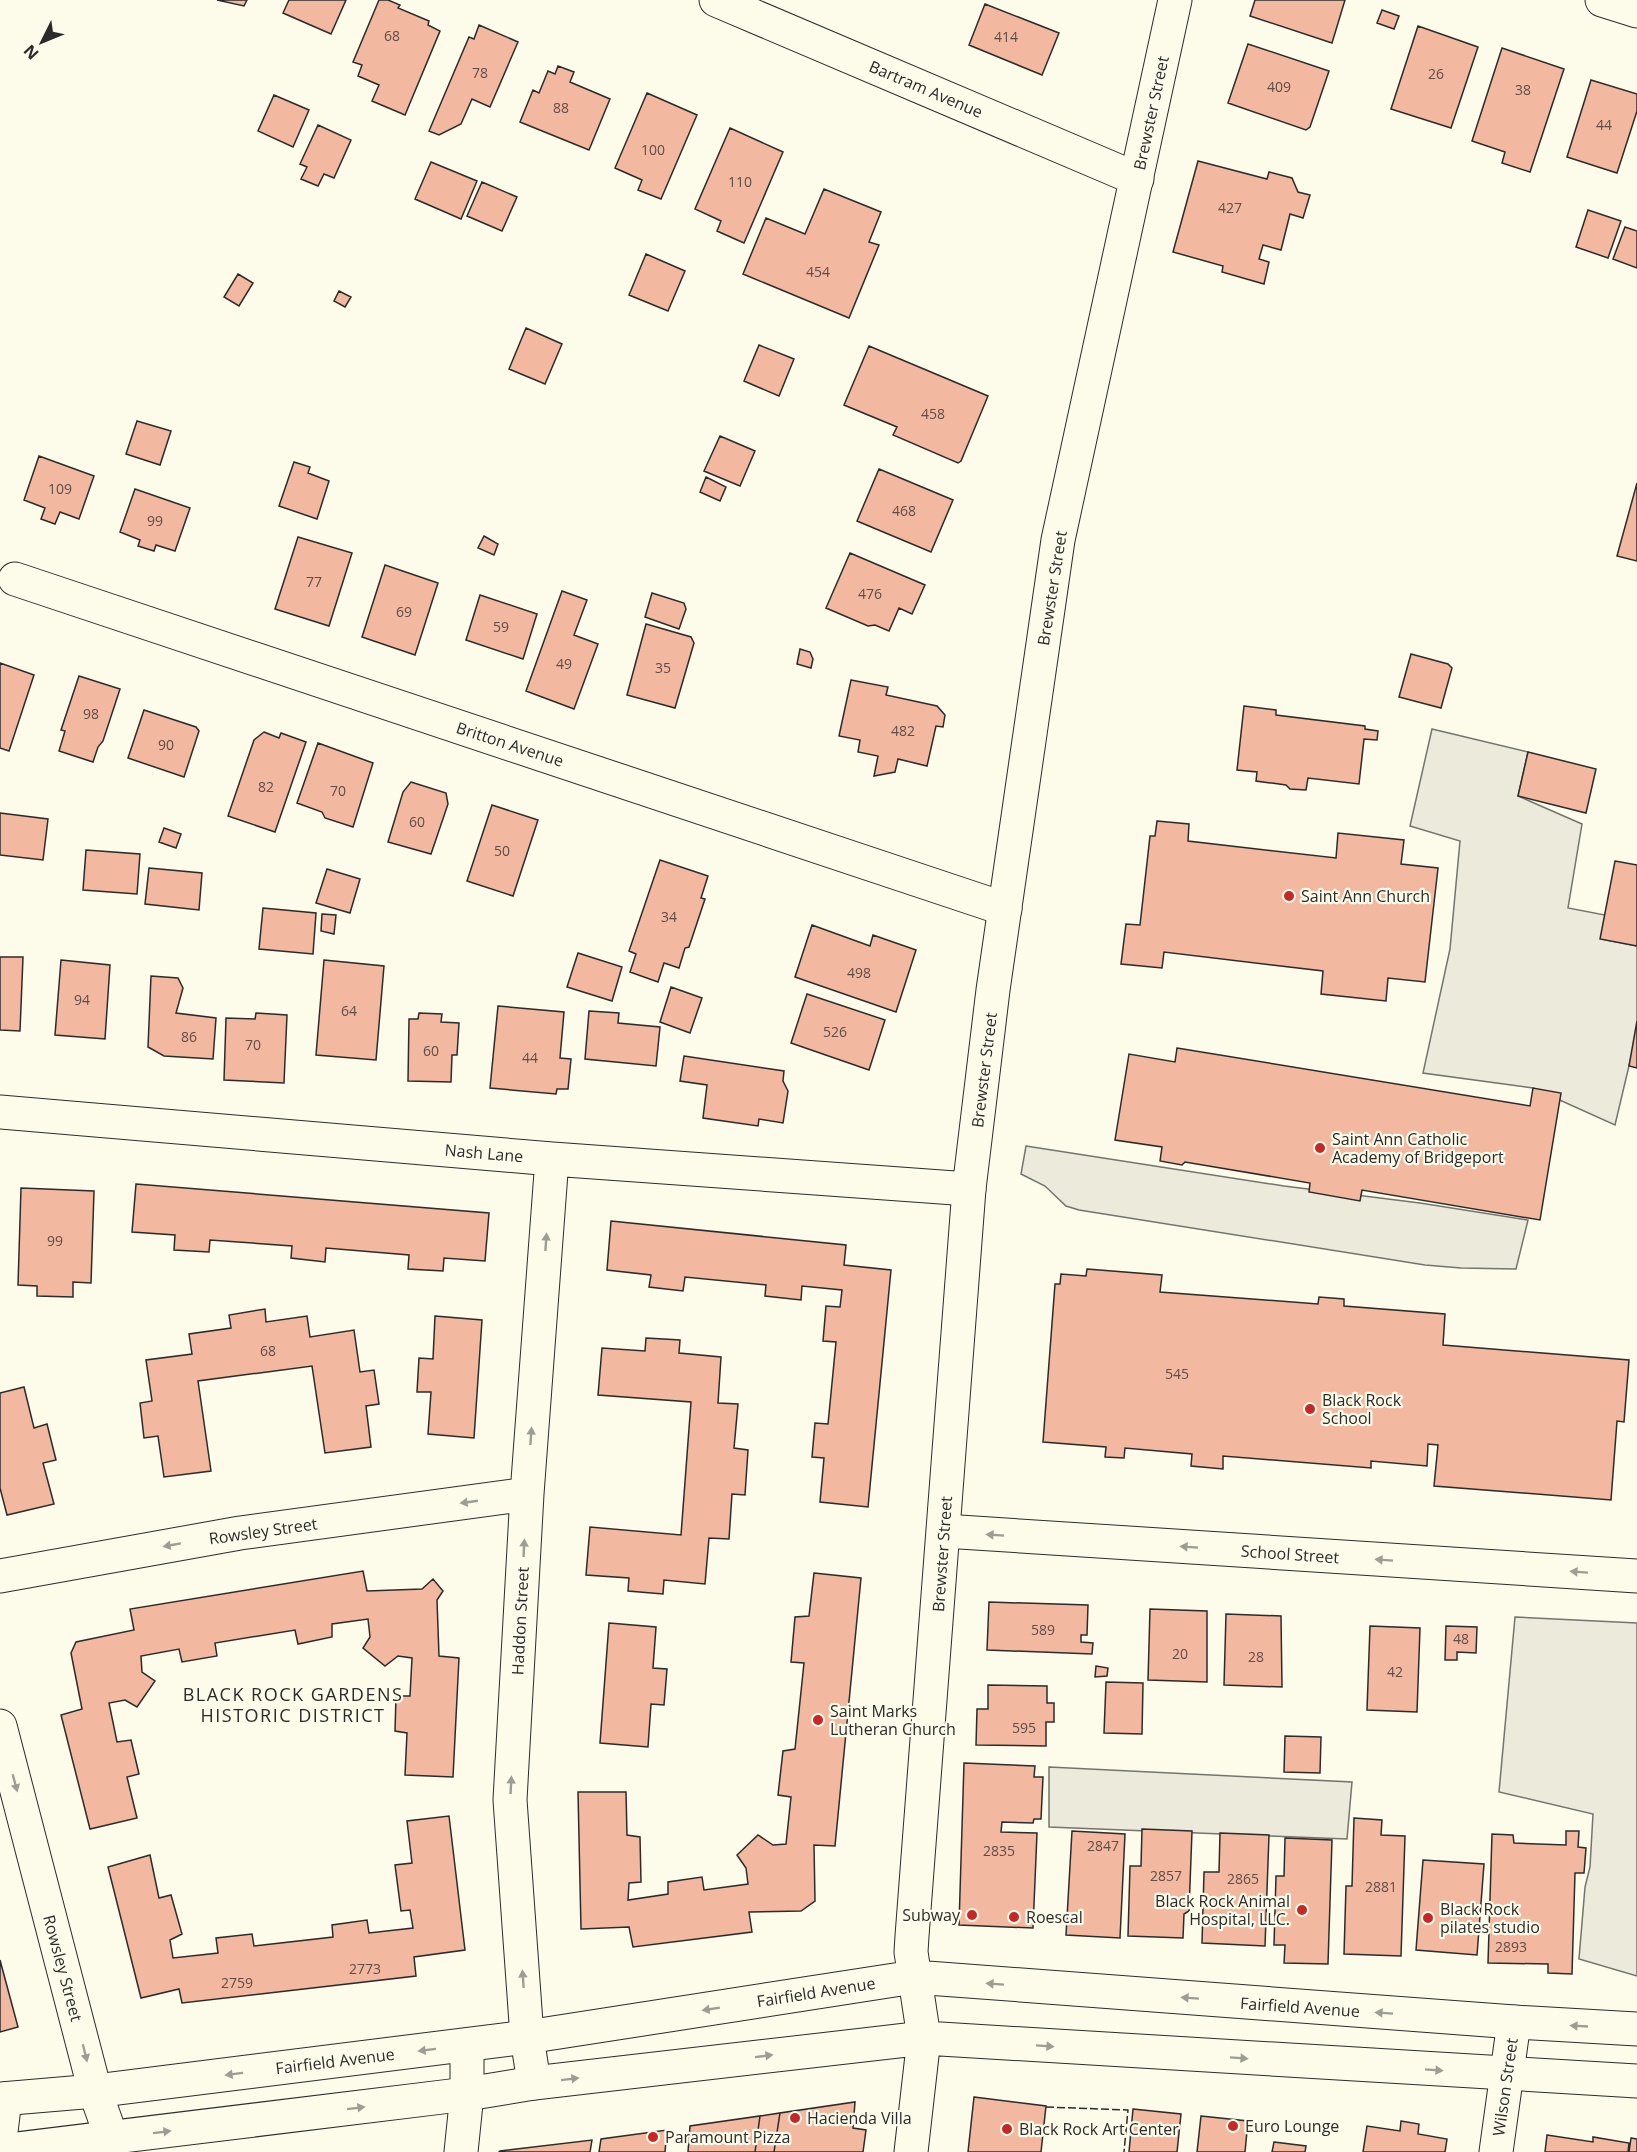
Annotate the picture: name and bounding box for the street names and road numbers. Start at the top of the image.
street label: Brewster Street [1128,54,1174,172]
street label: Bartram Avenue [866,55,986,123]
street label: Brewster Street [1032,529,1072,647]
street label: Britton Avenue [454,716,566,772]
street label: Brewster Street [966,1011,1002,1129]
street label: Nash Lane [444,1139,524,1167]
street label: Brewster Street [927,1495,957,1613]
street label: Rowsley Street [207,1512,319,1550]
street label: School Street [1240,1540,1340,1568]
street label: Haddon Street [506,1566,534,1676]
street label: Rowsley Street [38,1912,88,2024]
street label: Fairfield Avenue [755,1972,877,2012]
street label: Fairfield Avenue [1239,1992,1361,2022]
street label: Wilson Street [1487,2036,1523,2137]
street label: Fairfield Avenue [274,2043,396,2079]

